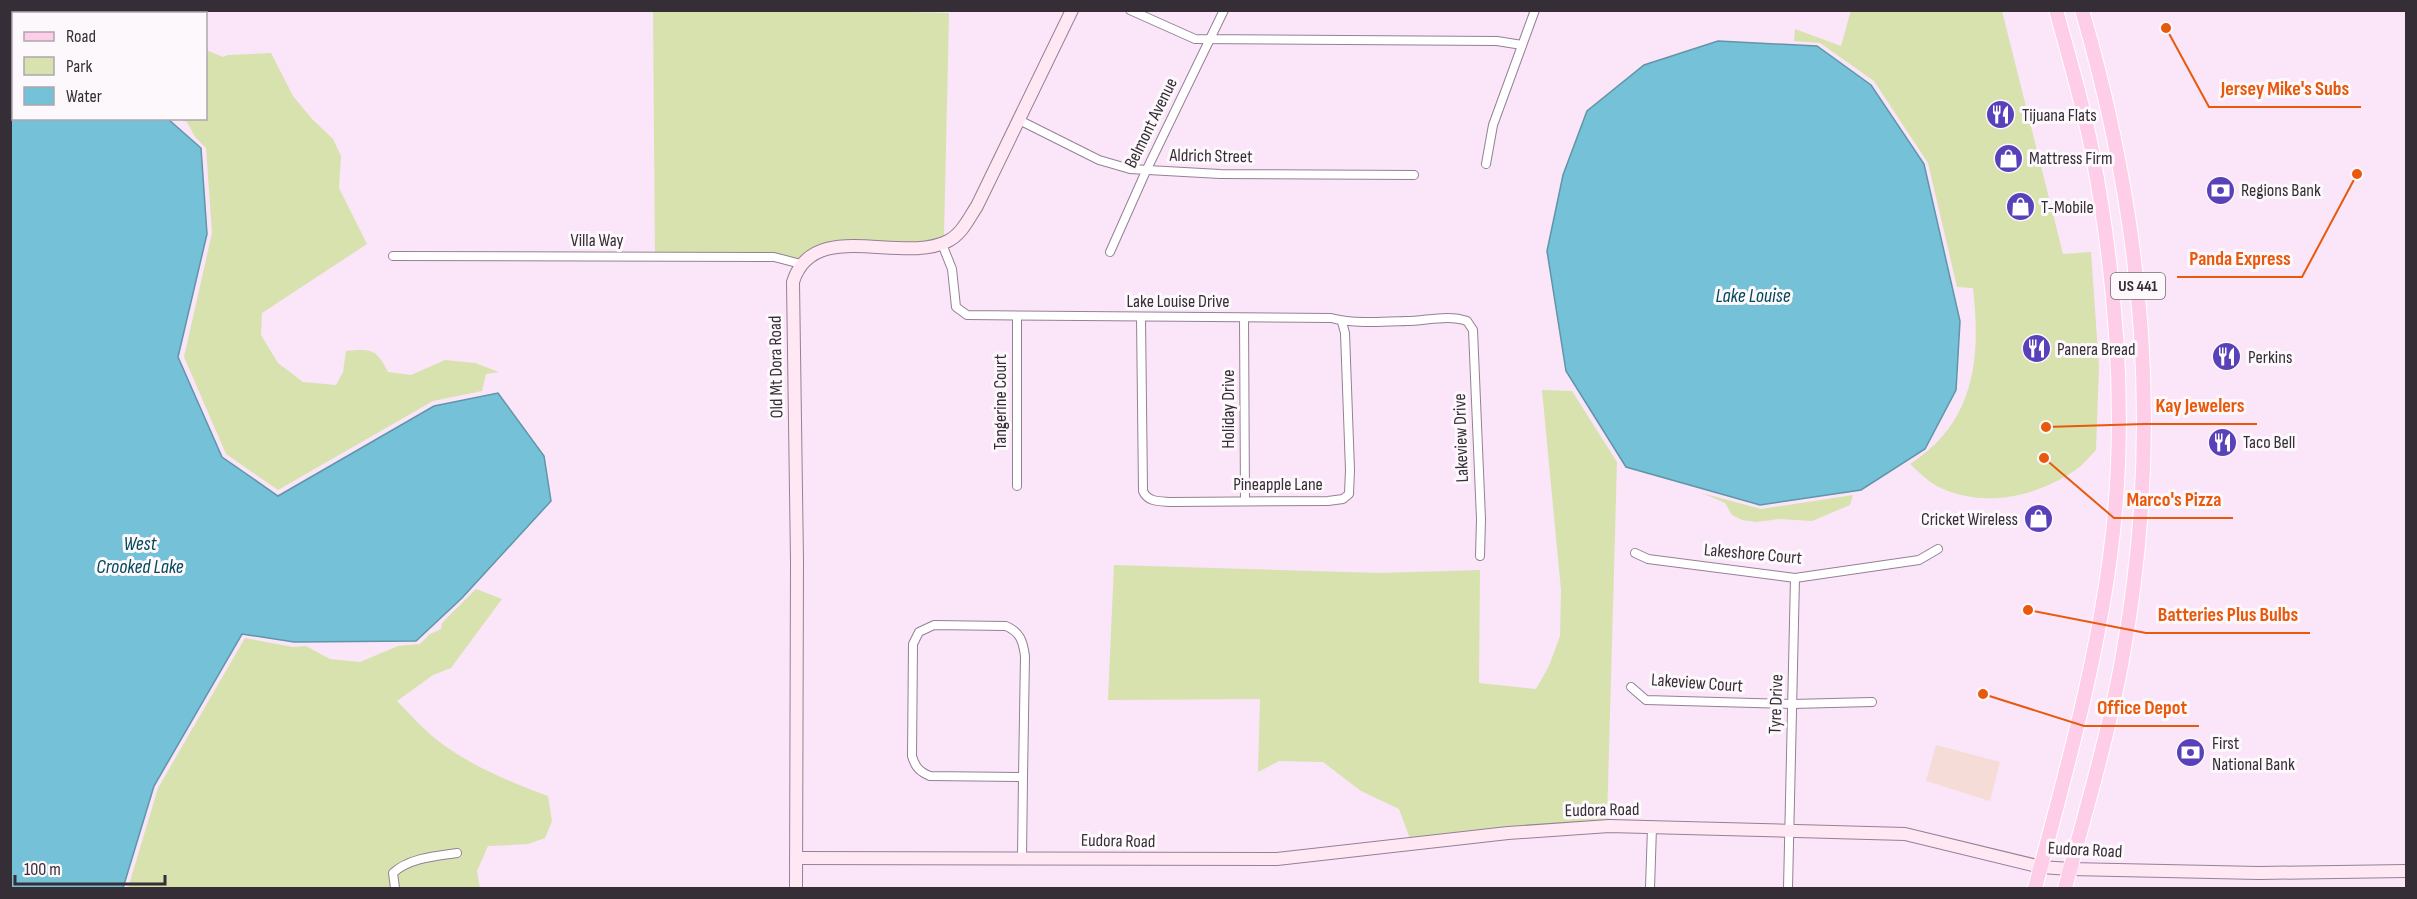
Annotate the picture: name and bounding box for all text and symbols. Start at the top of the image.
legend [12,12,207,120]
text: Road [66,26,96,47]
text: Park [66,56,92,77]
callout: Jersey Mike's Subs [2209,69,2361,107]
street label: Belmont Avenue [1120,74,1182,172]
text: Jersey Mike's Subs [2220,77,2350,101]
text: Water [66,86,102,107]
restaurant icon: Tijuana Flats [1985,99,2017,131]
place label: Tijuana Flats [2022,105,2097,126]
shop icon: Mattress Firm [1992,142,2024,174]
street label: Aldrich Street [1168,145,1253,167]
place label: Mattress Firm [2029,148,2112,169]
bank icon: Regions Bank [2204,174,2236,206]
place label: Regions Bank [2241,180,2321,201]
shop icon: T-Mobile [2004,191,2036,223]
place label: T-Mobile [2041,197,2094,218]
street label: Villa Way [571,230,624,251]
callout: Panda Express [2177,239,2302,277]
text: Panda Express [2189,247,2291,271]
road number: US 441 [2111,273,2165,299]
water label: Lake Louise [1716,284,1791,308]
street label: Lake Louise Drive [1126,291,1230,312]
street label: Old Mt Dora Road [765,316,787,418]
restaurant icon: Panera Bread [2020,333,2052,365]
place label: Panera Bread [2057,339,2135,360]
restaurant icon: Perkins [2211,341,2243,373]
place label: Perkins [2248,347,2292,368]
street label: Tangerine Court [990,354,1011,450]
street label: Holiday Drive [1218,369,1239,449]
callout: Kay Jewelers [2144,386,2257,424]
street label: Lakeview Drive [1449,393,1473,483]
text: Kay Jewelers [2156,394,2245,418]
restaurant icon: Taco Bell [2206,426,2238,458]
place label: Taco Bell [2243,432,2295,453]
street label: Pineapple Lane [1233,474,1323,495]
callout: Marco's Pizza [2114,480,2233,518]
text: Marco's Pizza [2127,488,2221,512]
shop icon: Cricket Wireless [2023,503,2055,535]
place label: Cricket Wireless [1921,509,2018,530]
water label: West Crooked Lake [96,532,184,579]
street label: Lakeshore Court [1703,539,1803,569]
callout: Batteries Plus Bulbs [2146,595,2310,633]
text: Batteries Plus Bulbs [2158,603,2298,627]
street label: Lakeview Court [1650,669,1744,697]
street label: Tyre Drive [1764,674,1788,734]
callout: Office Depot [2084,688,2199,726]
text: Office Depot [2097,696,2187,720]
place label: First National Bank [2212,733,2295,775]
bank icon: First National Bank [2175,737,2207,769]
street label: Eudora Road [1565,799,1639,821]
street label: Eudora Road [1081,830,1155,852]
street label: Eudora Road [2047,838,2123,862]
scale bar [15,848,165,886]
text: 100 m [24,859,61,880]

